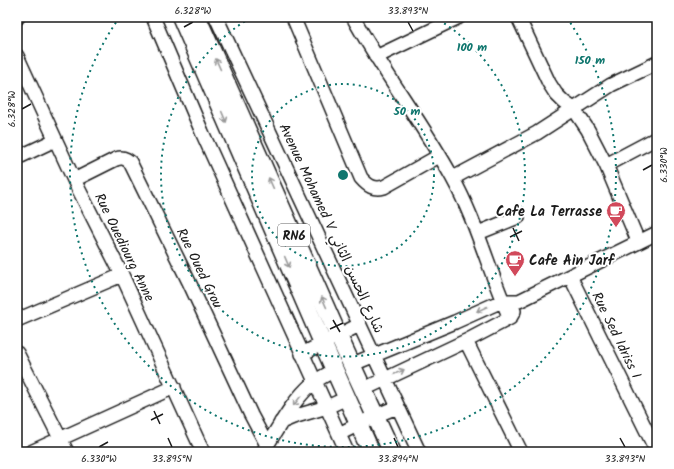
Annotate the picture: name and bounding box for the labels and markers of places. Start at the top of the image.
centre of rings [336,168,350,182]
cafe icon: Cafe La Terrasse [605,200,627,228]
place label: Cafe La Terrasse [496,201,602,223]
cafe icon: Cafe Ain Jarf [504,249,526,277]
place label: Cafe Ain Jarf [529,250,616,272]

